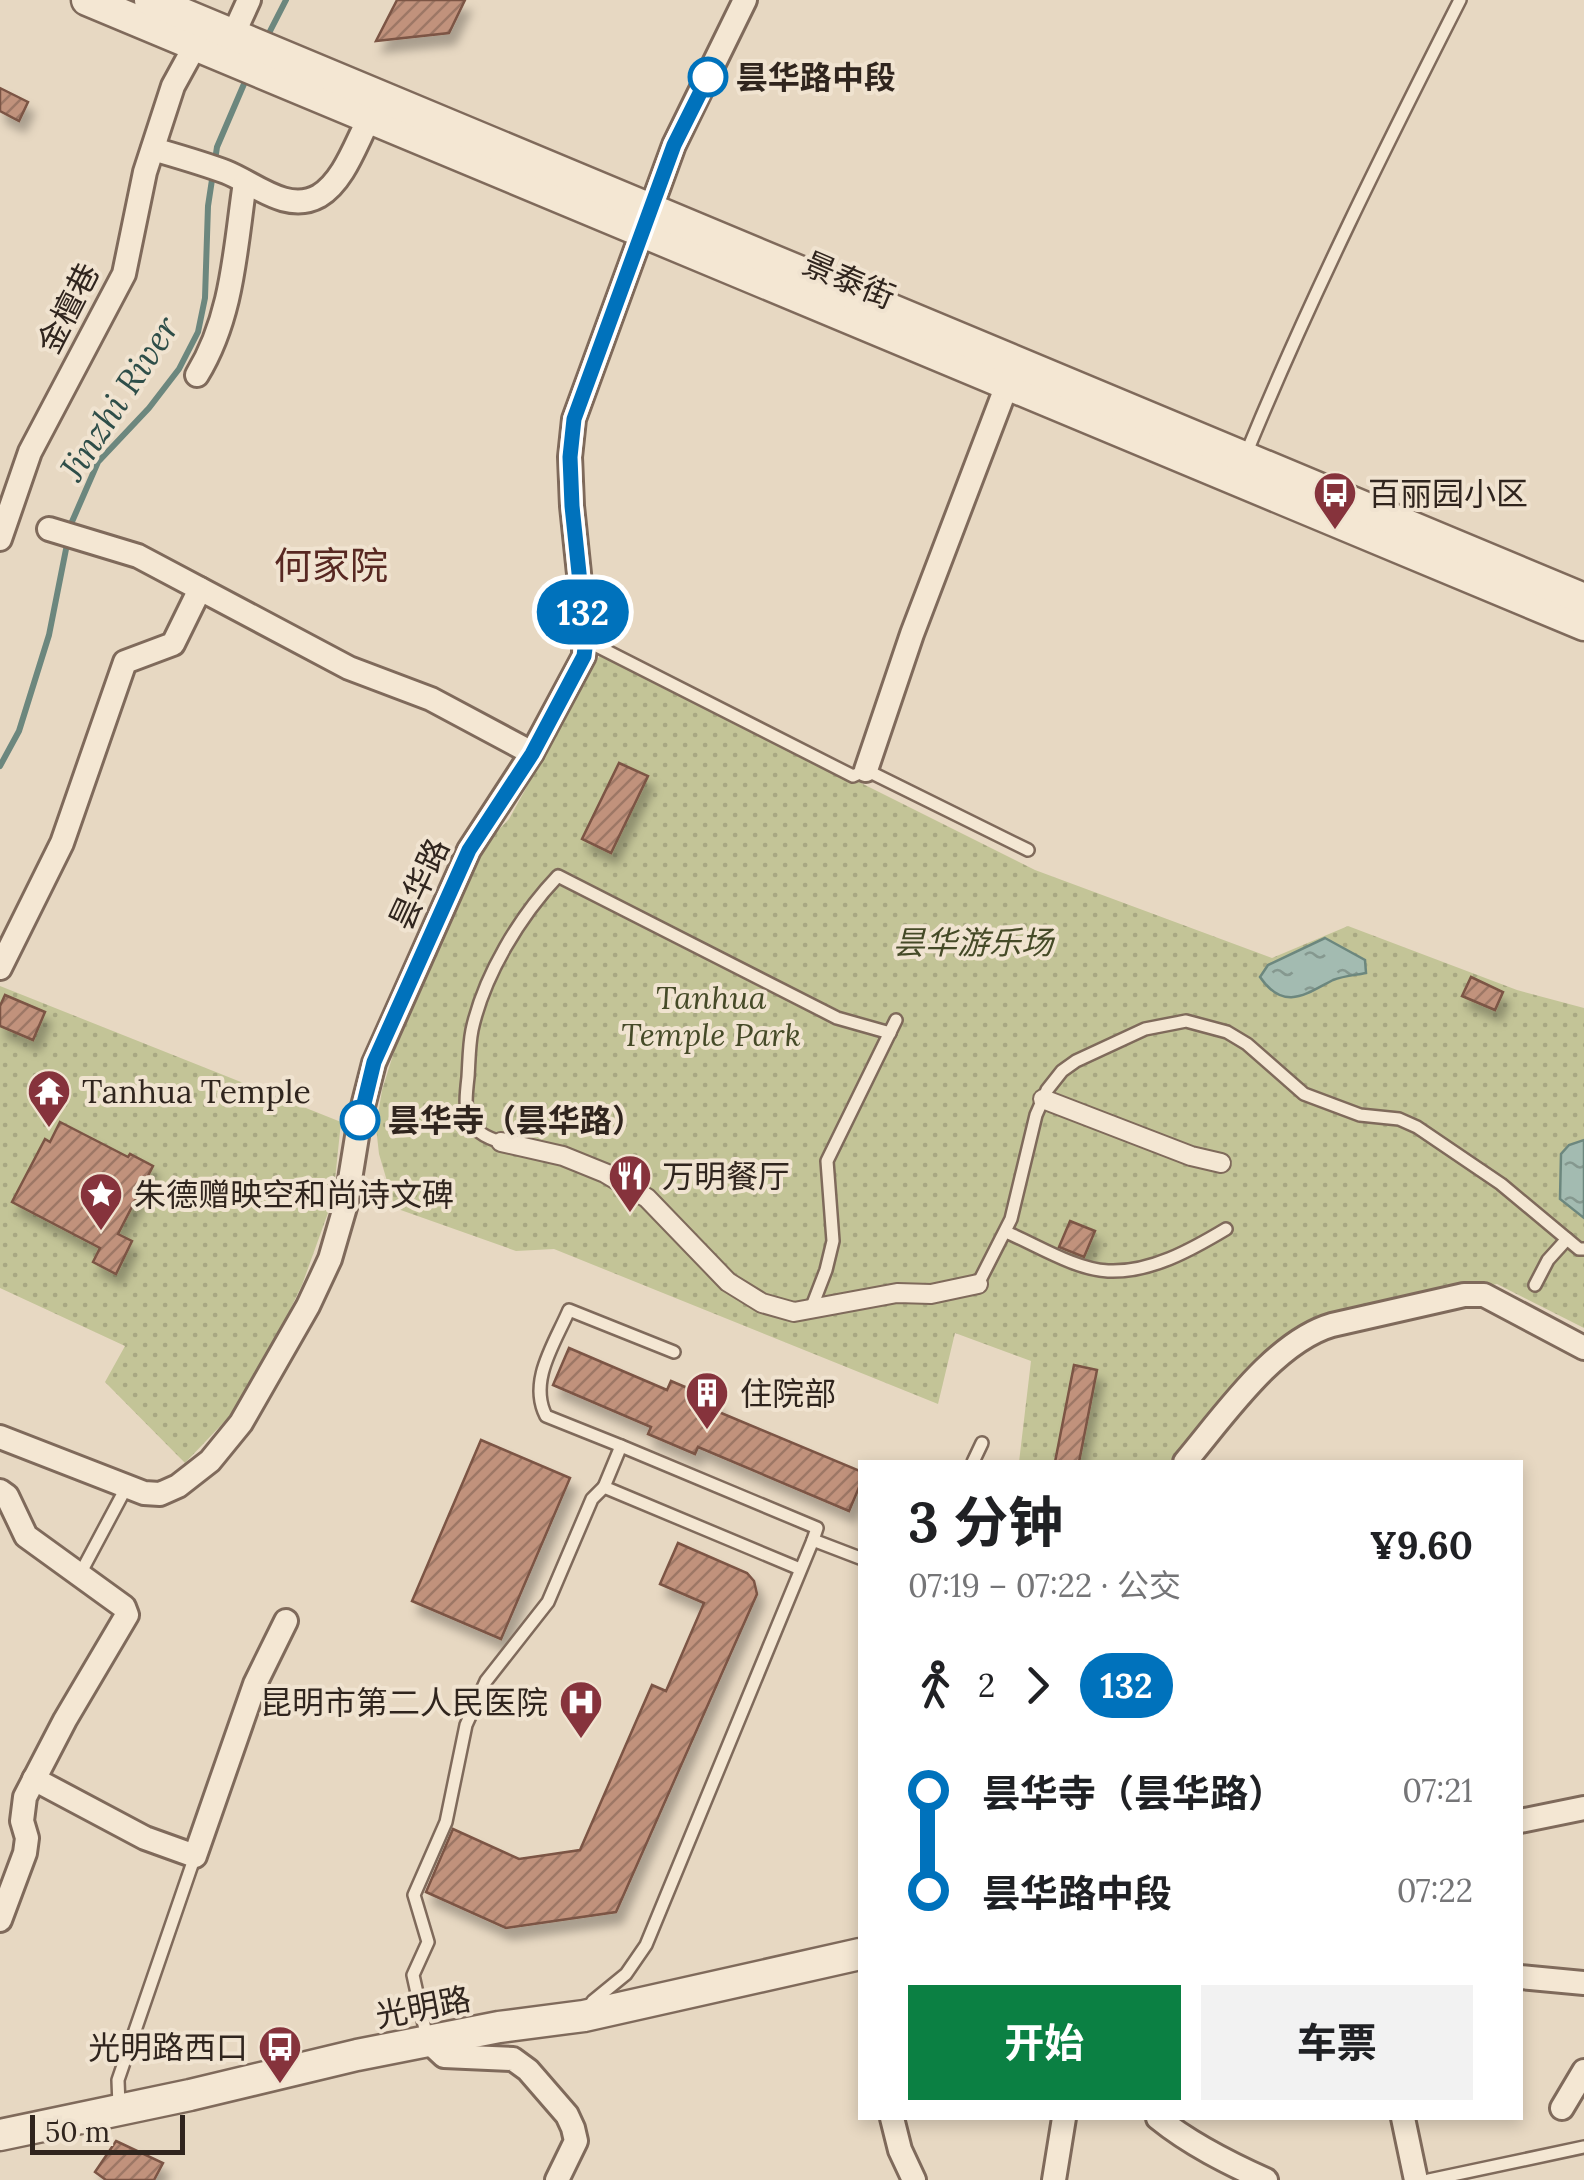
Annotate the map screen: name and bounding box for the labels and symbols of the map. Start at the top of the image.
place label: 昙华路中段 [736,57,896,98]
marker: 昙华路中段 [689,58,727,96]
street label: 景泰街 [797,242,901,318]
street label: 金檀巷 [28,256,108,360]
water label: Jinzhi River [49,307,189,490]
bus stop icon: 百丽园小区 [1312,470,1358,531]
place label: 百丽园小区 [1368,473,1528,514]
district label: 何家院 [274,541,388,589]
line badge: 132 [526,580,640,644]
street label: 昙华路 [380,832,458,936]
park label: 昙华游乐场 [893,922,1056,963]
park label: Tanhua Temple Park [621,977,801,1055]
temple icon: Tanhua Temple [26,1068,72,1129]
place label: Tanhua Temple [82,1071,311,1112]
place label: 昙华寺（昙华路） [388,1100,644,1141]
marker: 昙华寺（昙华路） [341,1101,379,1139]
restaurant icon: 万明餐厅 [607,1153,653,1214]
place label: 万明餐厅 [662,1156,790,1197]
place icon: 朱德赠映空和尚诗文碑 [78,1171,124,1232]
place label: 朱德赠映空和尚诗文碑 [134,1174,454,1215]
building icon: 住院部 [684,1370,730,1431]
place label: 住院部 [740,1373,836,1414]
hospital icon: 昆明市第二人民医院 [558,1679,604,1740]
place label: 昆明市第二人民医院 [260,1682,548,1723]
street label: 光明路 [372,1978,474,2036]
bus stop icon: 光明路西口 [257,2024,303,2085]
place label: 光明路西口 [88,2027,248,2068]
scale bar [30,2110,185,2154]

